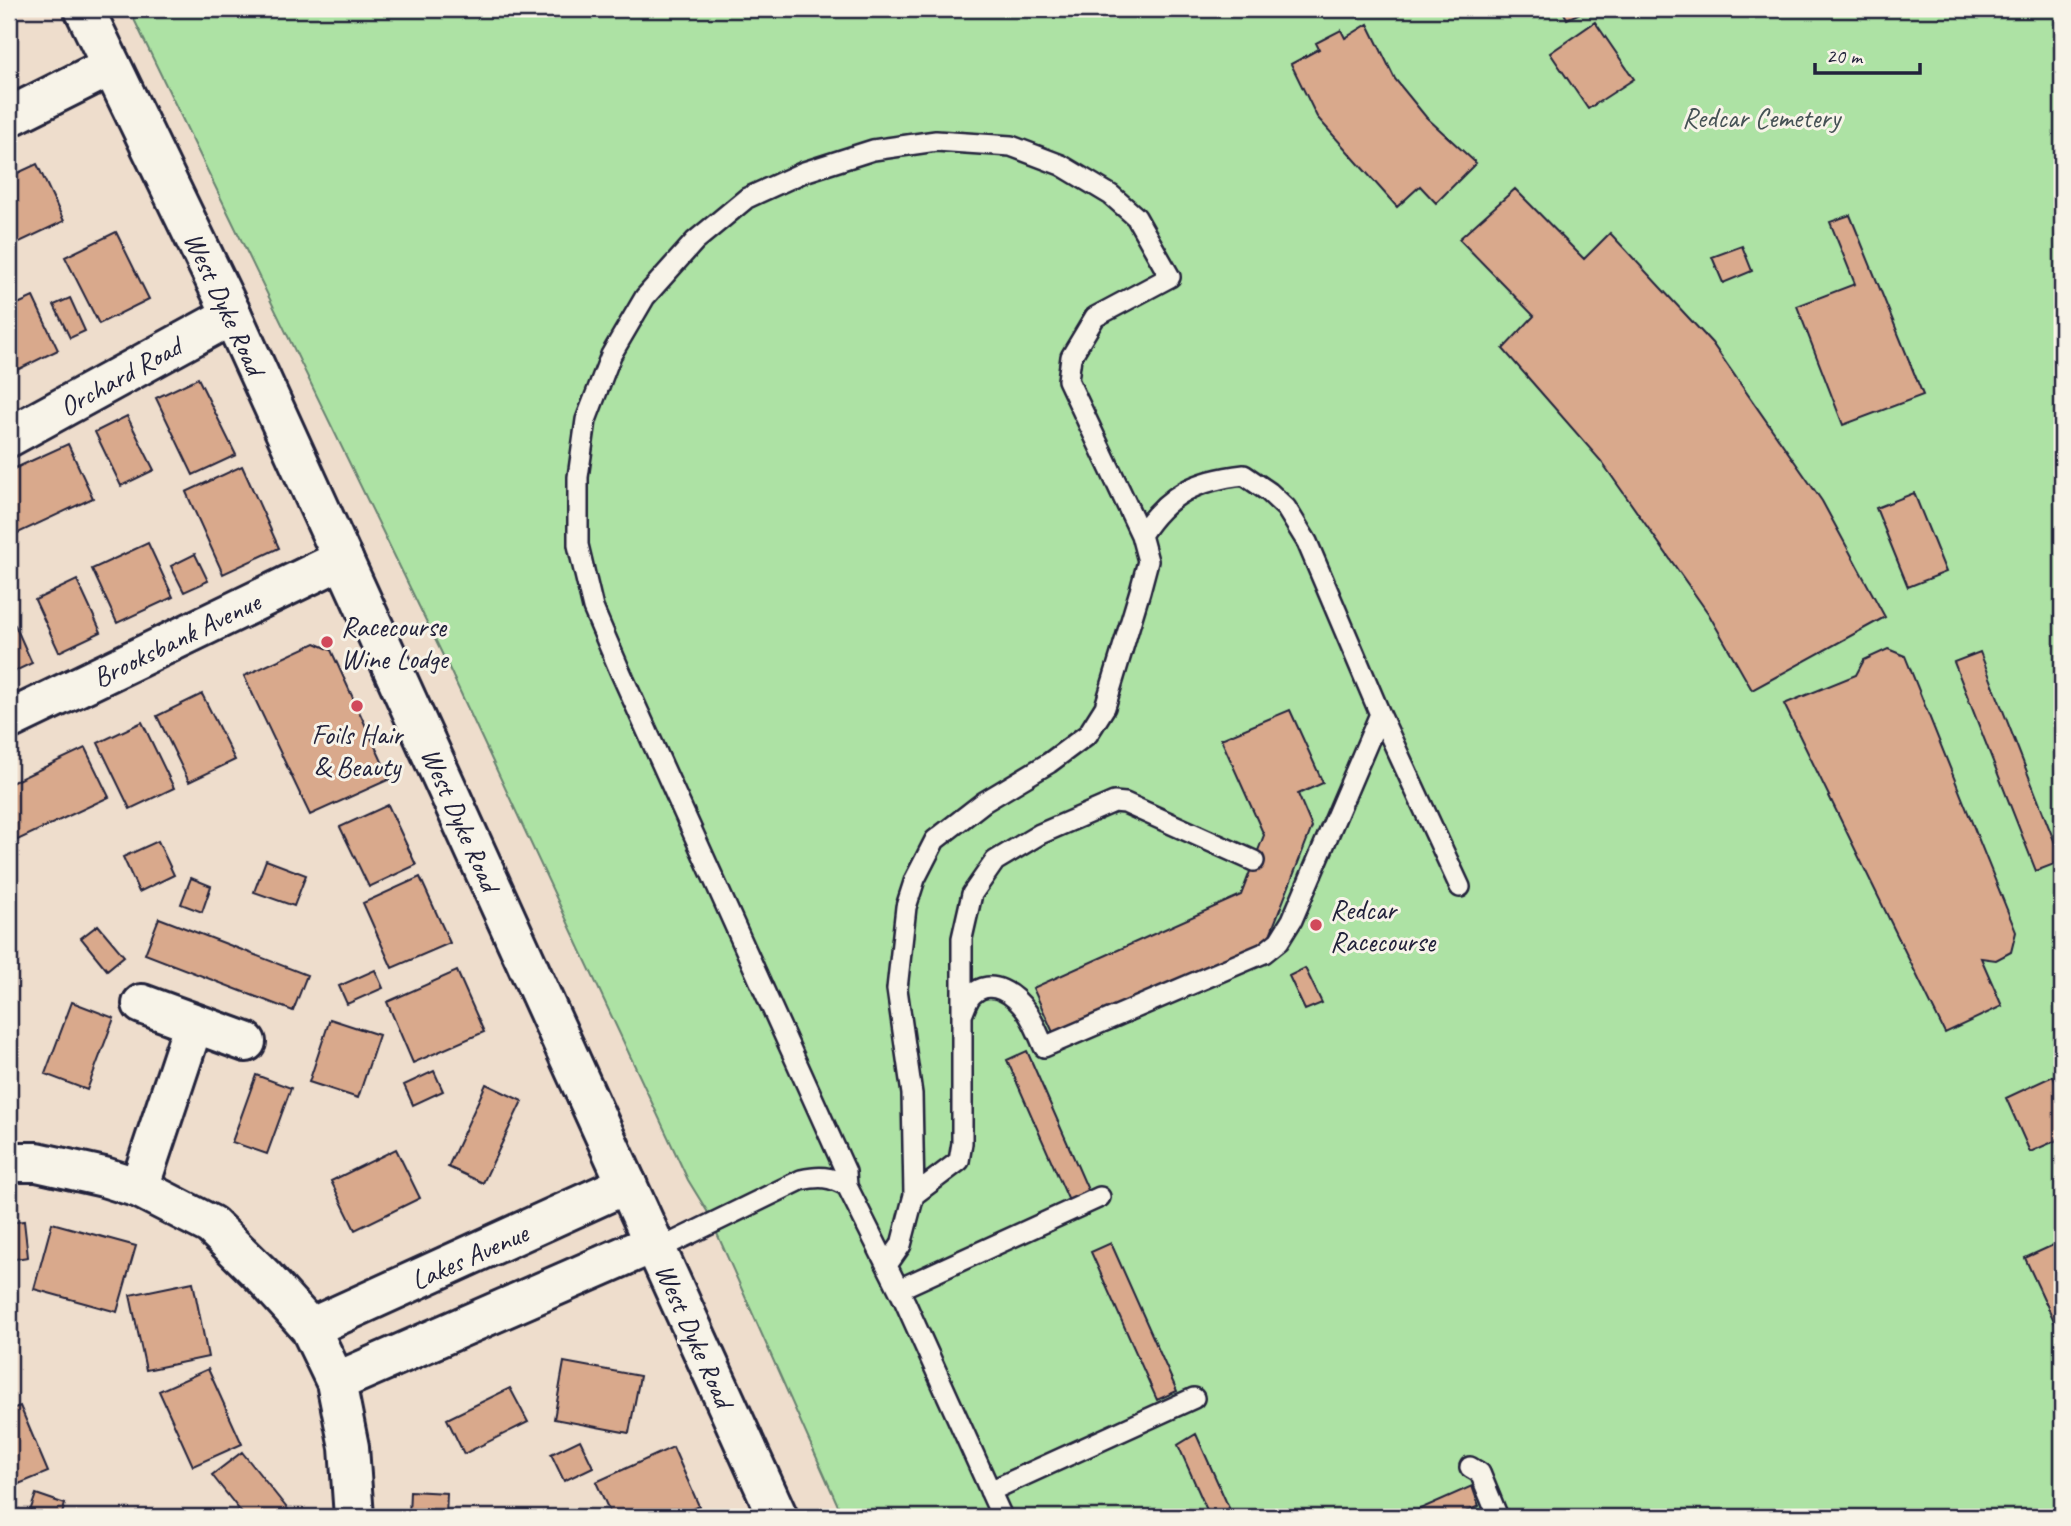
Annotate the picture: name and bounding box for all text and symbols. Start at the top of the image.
scale bar [1815,32,1920,76]
text: 20 m [1826,43,1864,69]
park label: Redcar Cemetery [1682,100,1842,135]
street label: West Dyke Road [176,226,274,384]
street label: Orchard Road [53,327,191,424]
street label: Brooksbank Avenue [87,583,267,695]
place label: Racecourse Wine Lodge [341,609,449,676]
marker: Racecourse Wine Lodge [319,634,335,650]
marker: Foils Hair & Beauty [349,698,365,714]
place label: Foils Hair & Beauty [312,717,404,784]
street label: West Dyke Road [413,742,509,900]
place label: Redcar Racecourse [1330,892,1437,959]
marker: Redcar Racecourse [1308,917,1324,933]
street label: Lakes Avenue [405,1214,535,1298]
street label: West Dyke Road [647,1258,743,1416]

